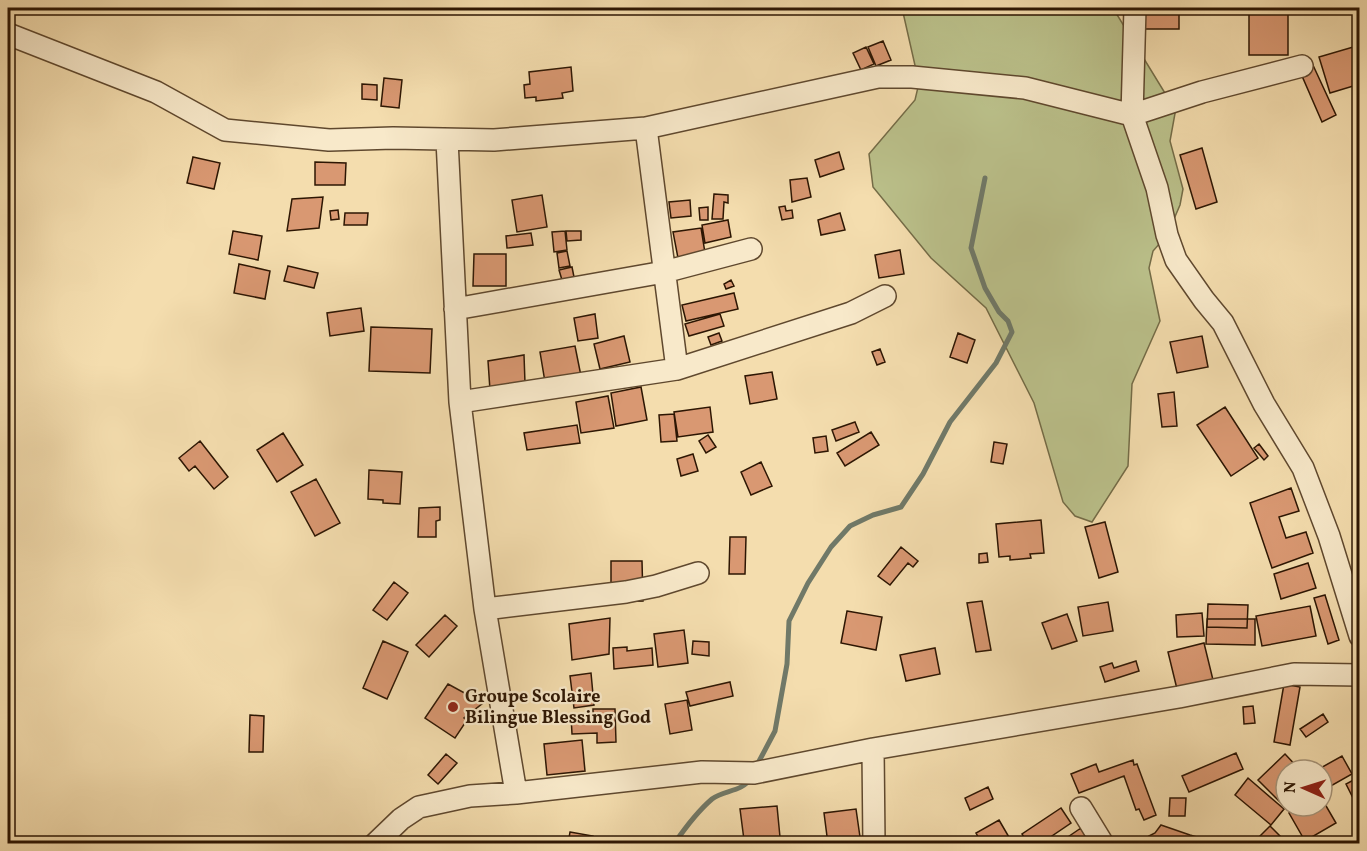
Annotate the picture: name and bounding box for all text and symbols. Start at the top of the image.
place label: Groupe Scolaire Bilingue Blessing God [465,685,651,731]
marker: Groupe Scolaire Bilingue Blessing God [446,700,460,714]
north arrow [1274,758,1334,818]
text: N [1280,781,1302,794]

